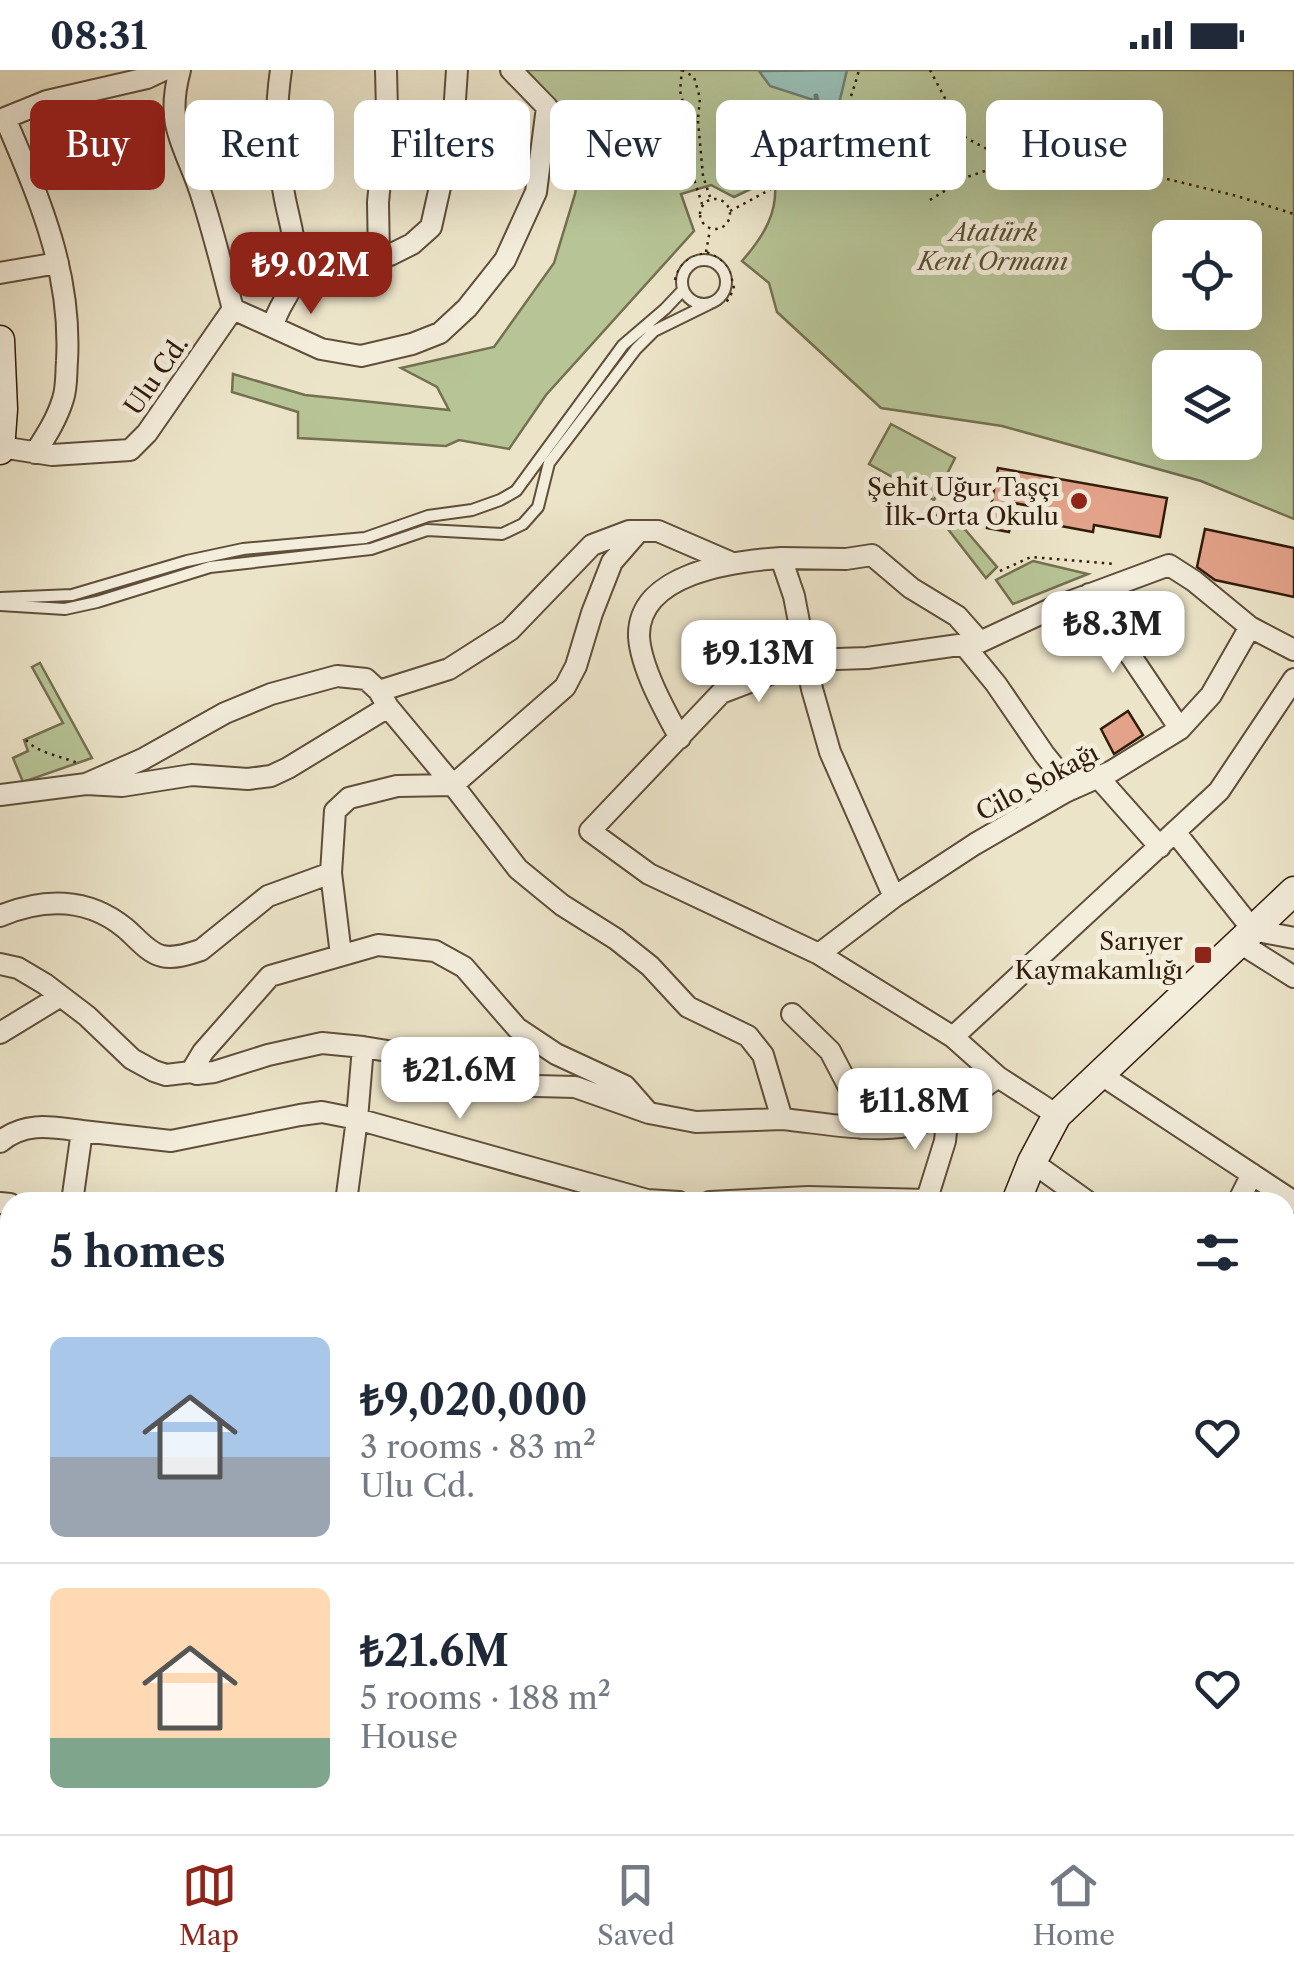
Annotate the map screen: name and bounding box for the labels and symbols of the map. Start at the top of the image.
park label: Atatürk Kent Ormanı [916,217,1068,277]
pin: ₺9.02M [230,232,392,317]
street label: Ulu Cd. [118,330,195,421]
place label: Şehit Uğur Taşçı İlk-Orta Okulu [867,472,1059,532]
marker: Şehit Uğur Taşçı İlk-Orta Okulu [1068,490,1090,512]
pin: ₺8.3M [1043,591,1183,676]
pin: ₺9.13M [678,620,840,705]
street label: Cilo Sokağı [971,737,1104,828]
place label: Sarıyer Kaymakamlığı [1015,926,1183,986]
marker: Sarıyer Kaymakamlığı [1192,944,1214,966]
pin: ₺21.6M [379,1037,541,1122]
pin: ₺11.8M [834,1068,996,1153]

